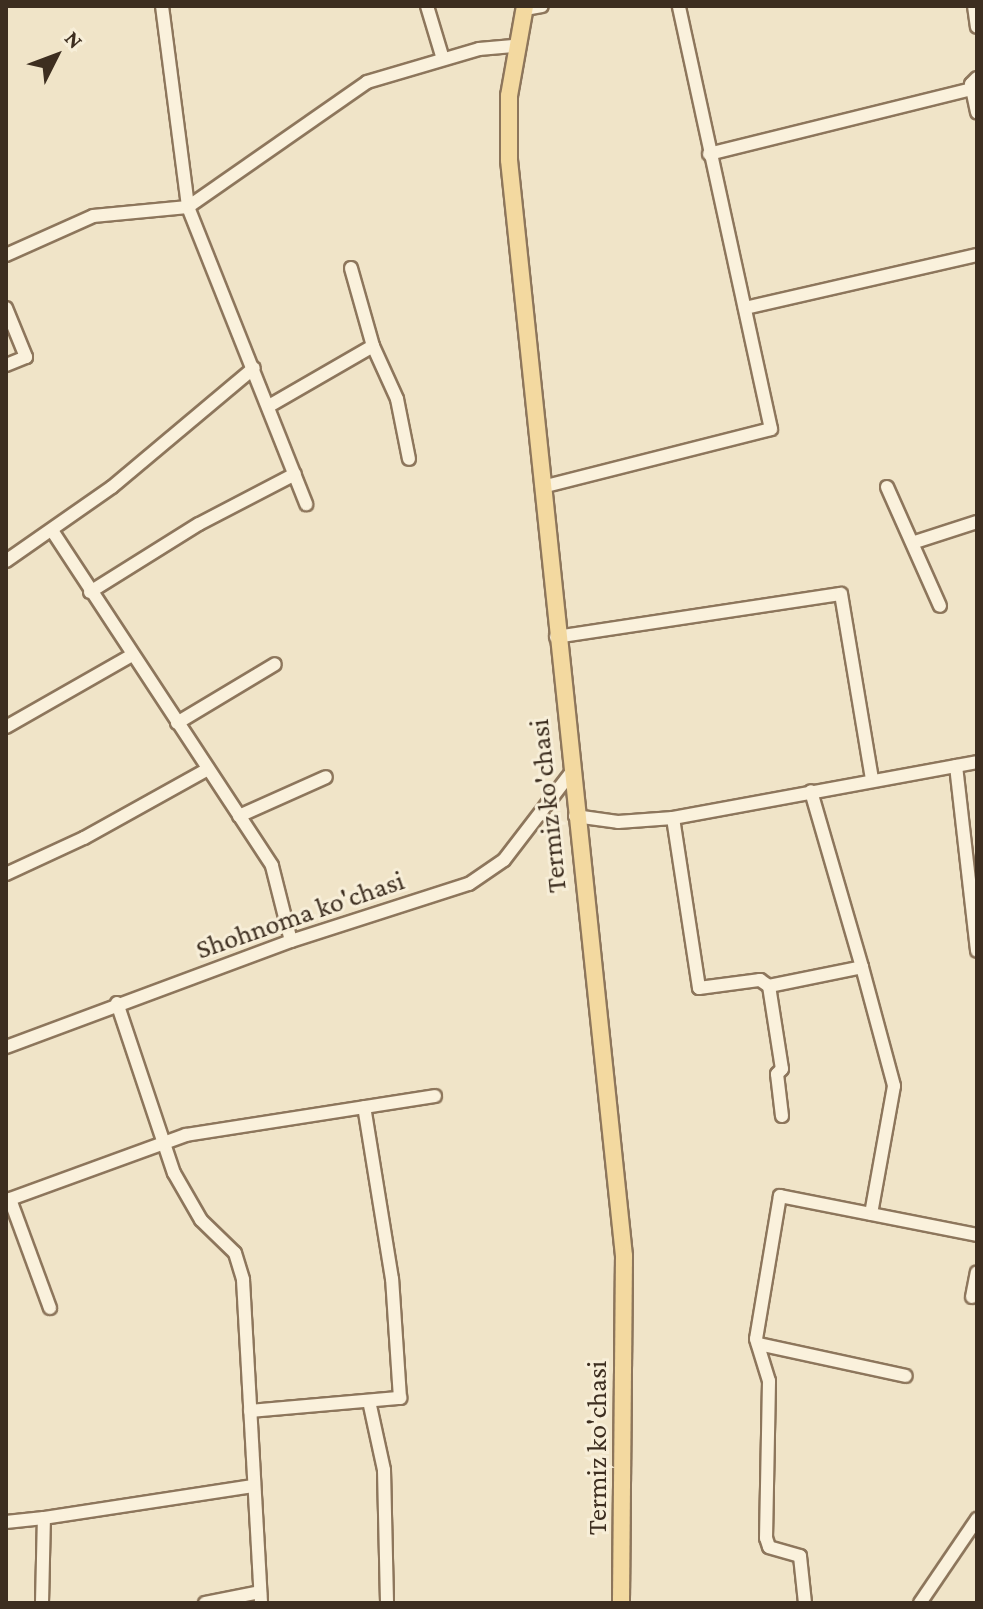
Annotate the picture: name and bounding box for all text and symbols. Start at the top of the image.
north arrow [16,16,96,96]
text: N [60,26,89,54]
street label: Termiz ko'chasi [522,717,574,895]
street label: Shohnoma ko'chasi [191,864,409,966]
street label: Termiz ko'chasi [580,1361,614,1535]

